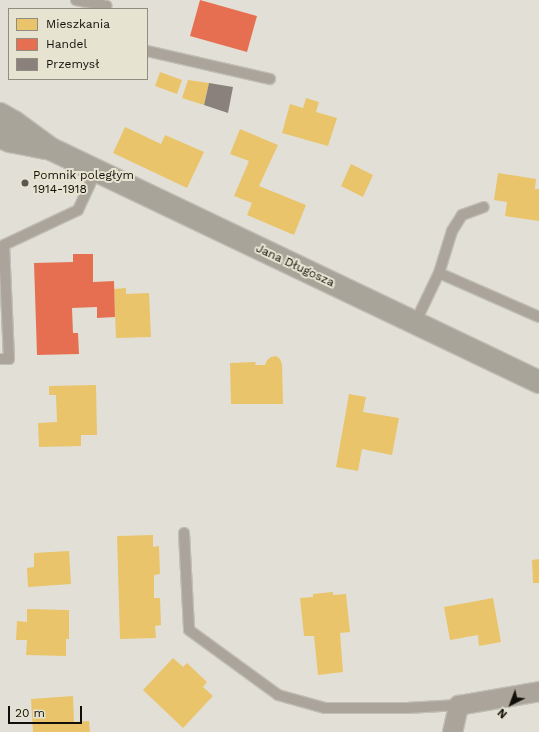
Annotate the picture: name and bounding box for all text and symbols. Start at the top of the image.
legend [8,8,148,80]
text: Mieszkania [46,17,110,31]
text: Handel [46,37,87,51]
text: Przemysł [46,57,100,71]
place label: Pomnik poległym 1914-1918 [33,169,134,197]
marker: Pomnik poległym 1914-1918 [20,178,30,188]
street label: Jana Długosza [253,241,337,291]
north arrow [491,684,531,724]
scale bar [10,698,84,724]
text: 20 m [15,706,45,720]
text: N [495,706,510,721]

